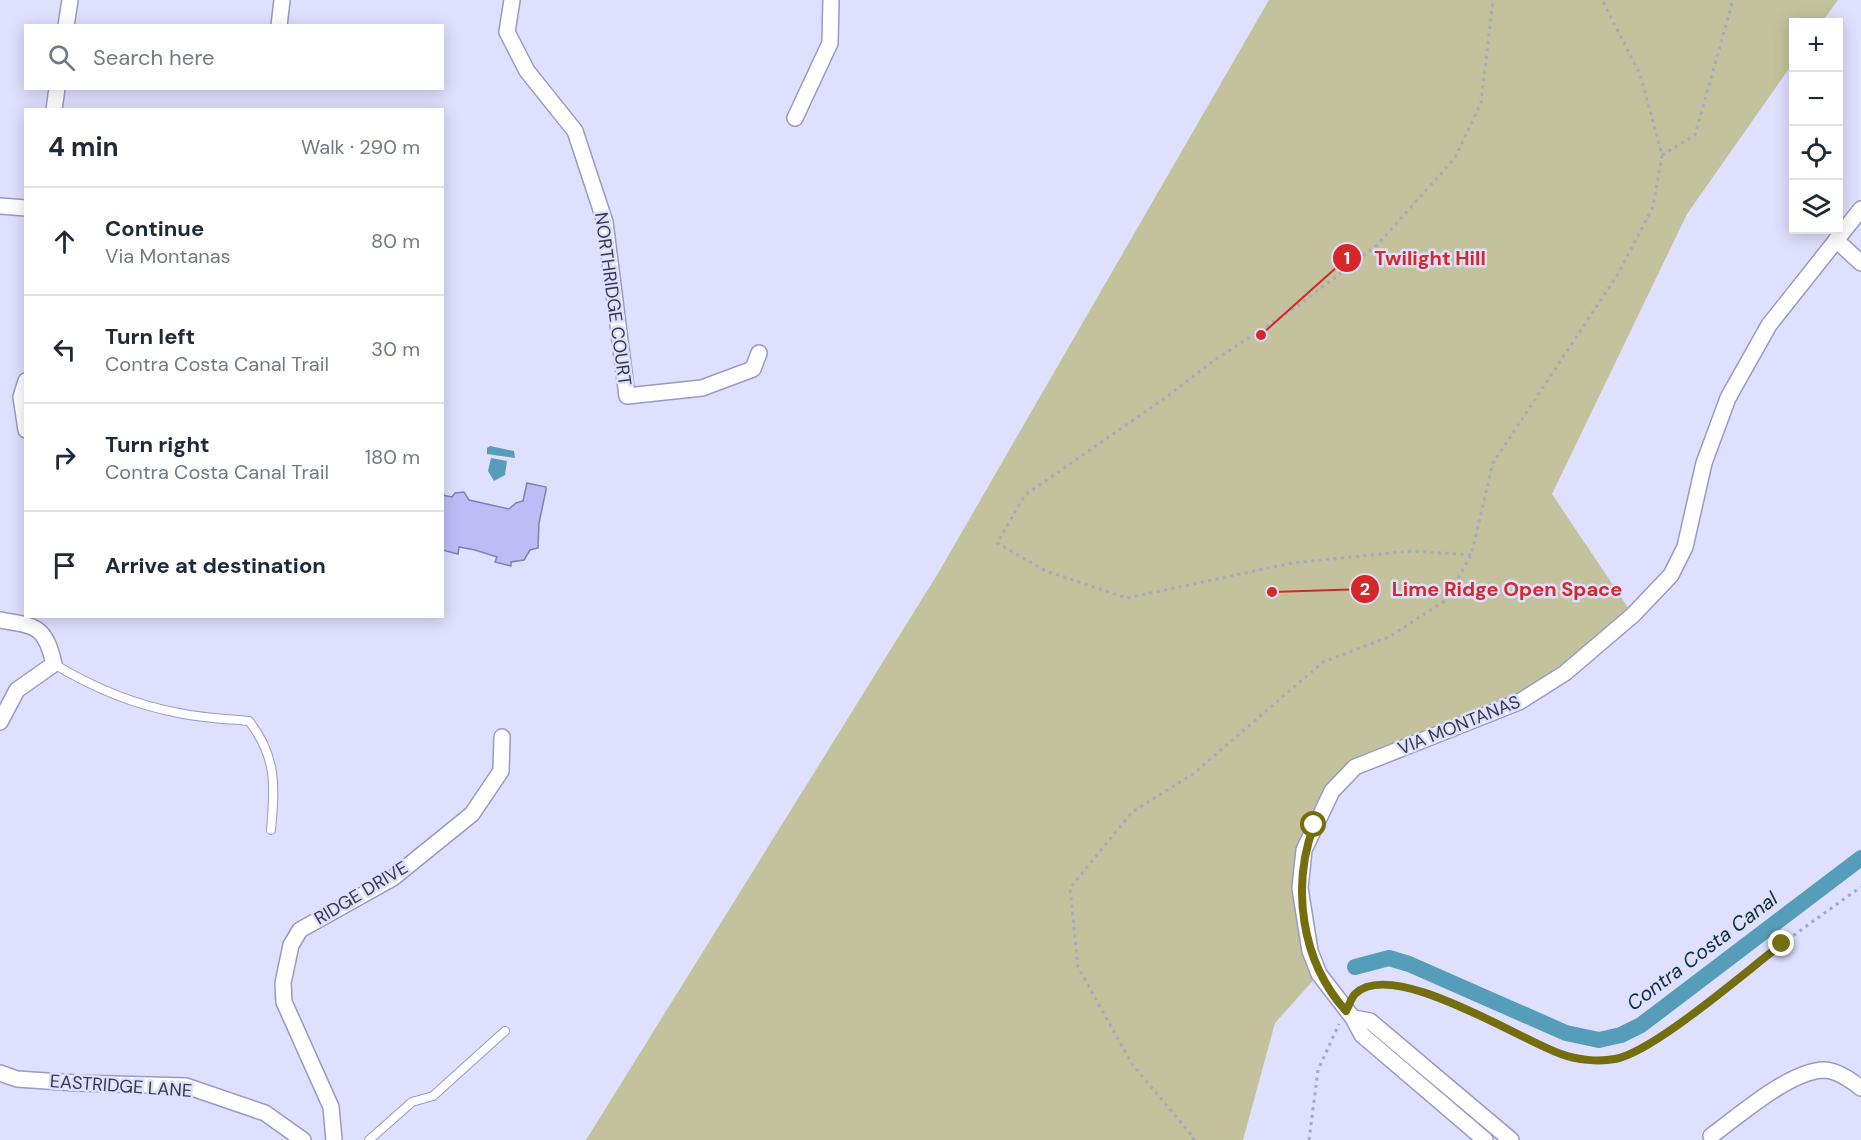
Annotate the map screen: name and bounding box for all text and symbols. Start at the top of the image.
map controls [1789,18,1843,234]
button: + [1789,18,1843,72]
search box [24,24,444,90]
icon: search [45,41,78,74]
text: Search here [93,43,214,72]
button: − [1789,72,1843,126]
button: locate [1789,126,1843,180]
text: 4 min [48,130,119,164]
text: Walk · 290 m [301,134,420,160]
button: layers [1789,180,1843,234]
street label: NORTHRIDGE COURT [589,211,637,387]
text: Continue [105,214,204,243]
icon: ahead [48,225,81,258]
text: 80 m [371,228,420,254]
callout: Twilight Hill [1332,239,1497,277]
text: Via Montanas [105,243,231,269]
text: Twilight Hill [1374,245,1486,271]
text: 1 [1344,246,1350,270]
text: Turn left [105,322,195,351]
icon: left [48,333,81,366]
text: 30 m [371,336,420,362]
text: Contra Costa Canal Trail [105,351,329,377]
text: Turn right [105,430,210,459]
icon: right [48,441,81,474]
text: 180 m [365,444,420,470]
text: Contra Costa Canal Trail [105,459,329,485]
icon: arrive [48,549,81,582]
text: Arrive at destination [105,551,326,580]
callout: Lime Ridge Open Space [1350,570,1634,608]
text: Lime Ridge Open Space [1392,576,1622,602]
text: 2 [1360,577,1370,601]
street label: VIA MONTANAS [1394,690,1524,760]
route start [1300,811,1326,837]
street label: RIDGE DRIVE [310,856,412,930]
water label: Contra Costa Canal [1621,885,1783,1016]
route end [1768,930,1794,956]
street label: EASTRIDGE LANE [49,1069,193,1103]

